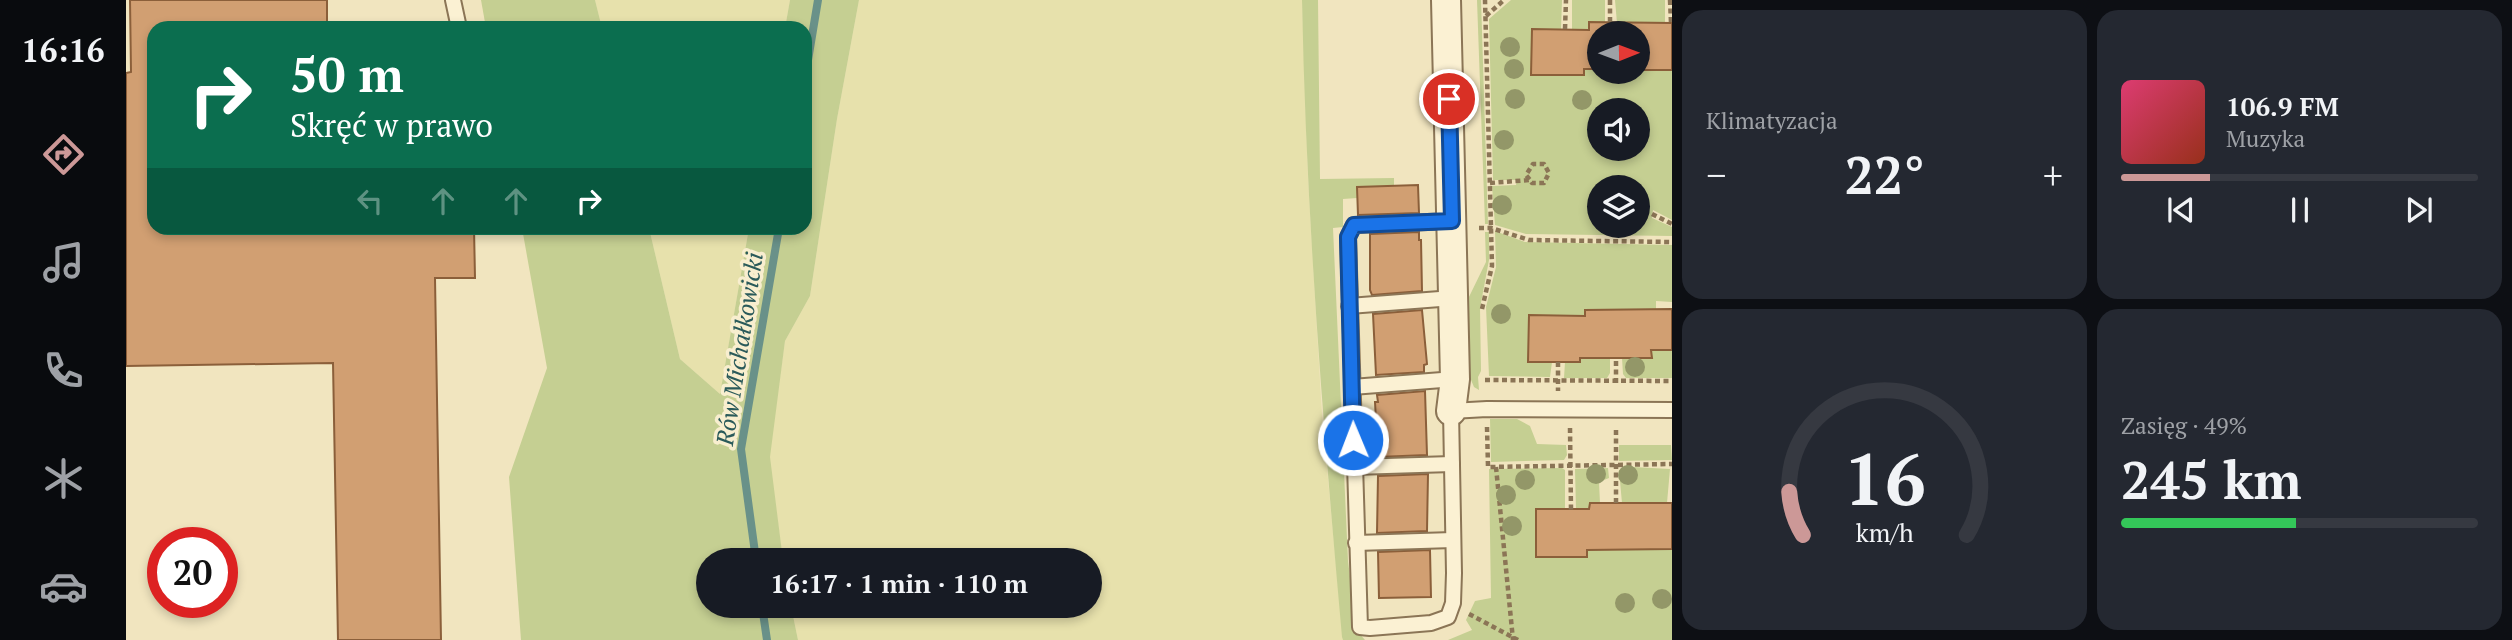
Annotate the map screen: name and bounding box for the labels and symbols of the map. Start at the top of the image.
north arrow [1587,21,1650,84]
pin [1419,69,1479,129]
water label: Rów Michałkowicki [708,250,770,449]
position arrow [1316,403,1390,477]
speed limit sign: 20 [147,527,238,618]

